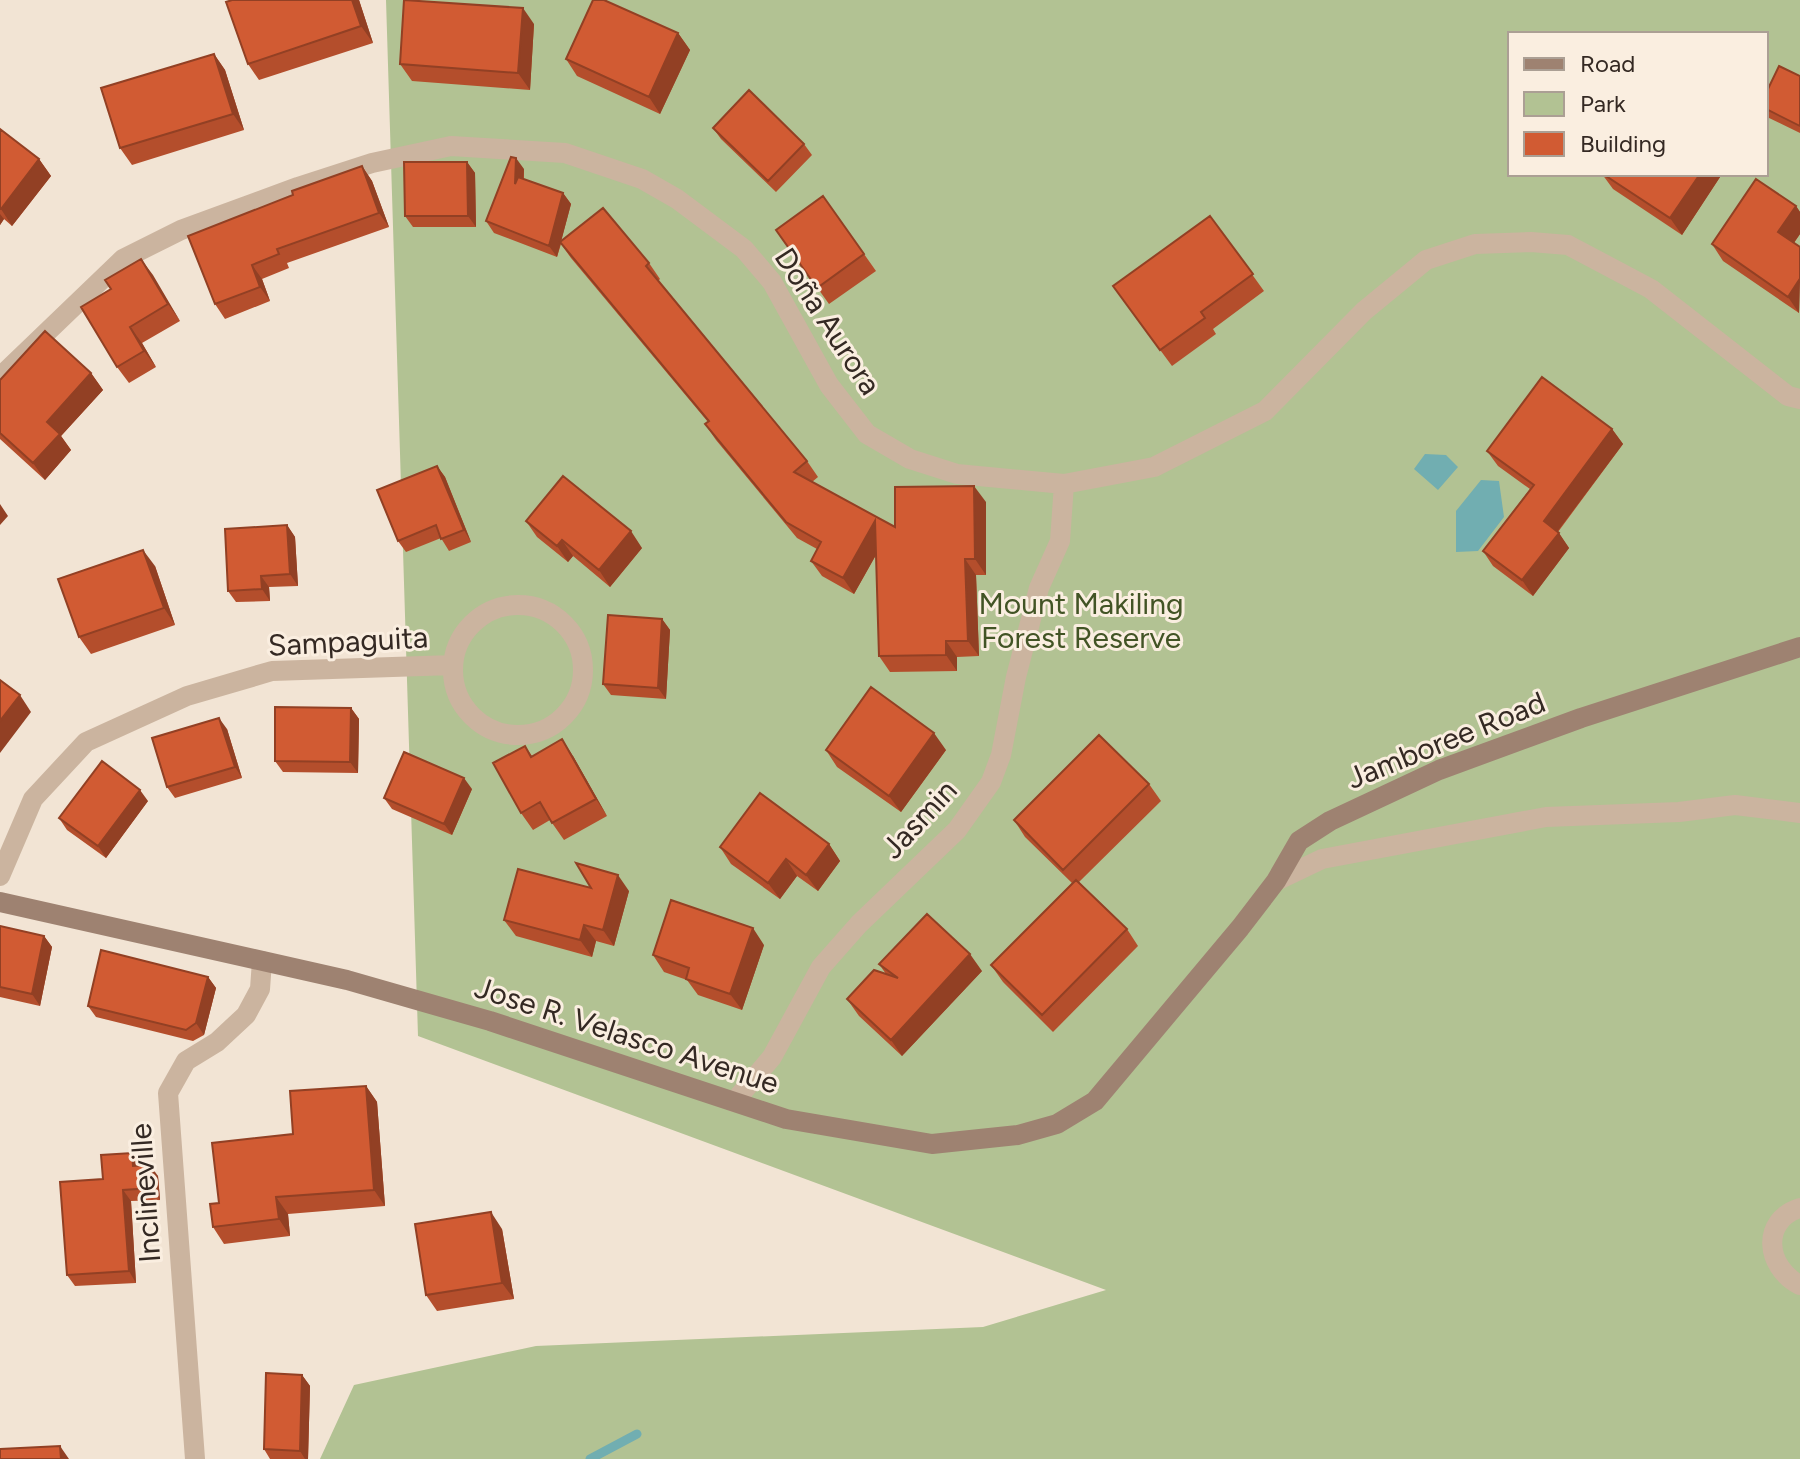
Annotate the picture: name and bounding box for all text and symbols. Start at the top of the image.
legend [1508,32,1768,176]
text: Road [1580,49,1635,78]
text: Park [1580,89,1626,118]
text: Building [1580,129,1666,158]
street label: Doña Aurora [767,241,889,401]
park label: Mount Makiling Forest Reserve [978,585,1184,656]
street label: Sampaguita [267,618,429,664]
street label: Jamboree Road [1341,683,1551,797]
street label: Jasmin [873,772,965,866]
street label: Jose R. Velasco Avenue [470,968,784,1102]
street label: Inclineville [122,1122,168,1264]

